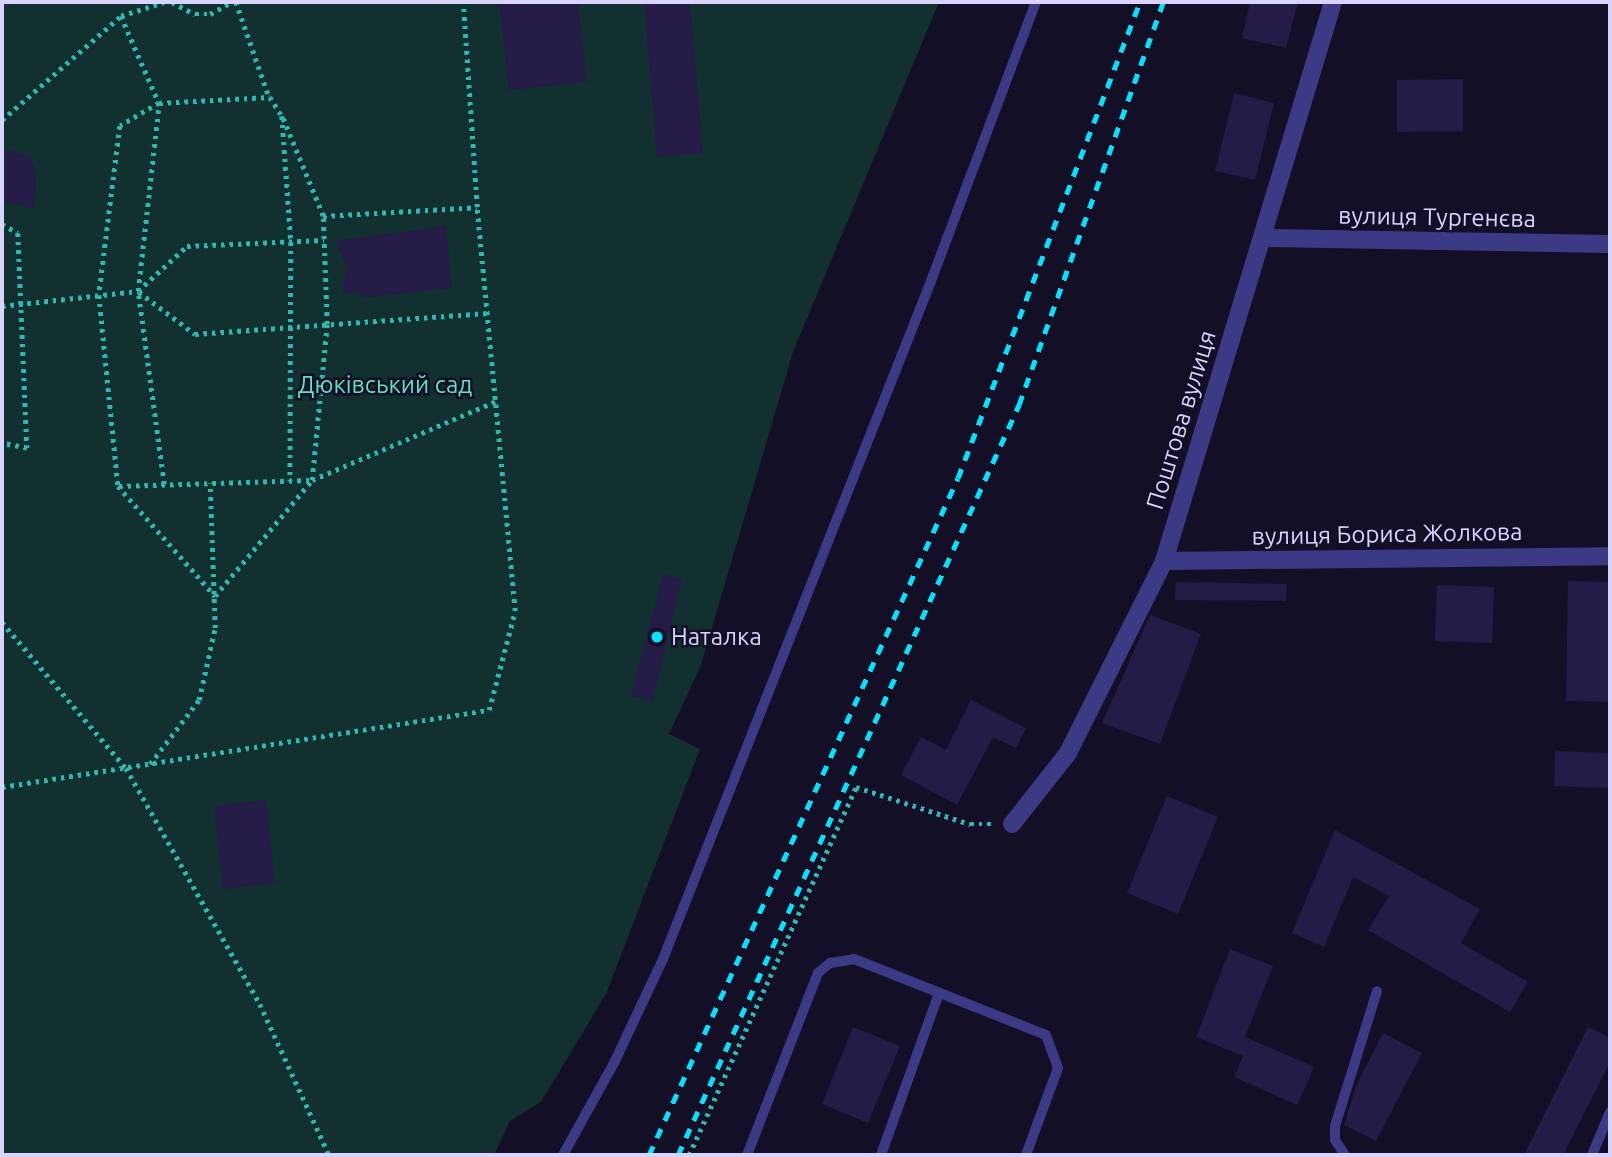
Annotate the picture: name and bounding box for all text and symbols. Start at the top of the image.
street label: вулиця Тургенєва [1338,201,1536,233]
street label: Поштова вулиця [1140,327,1222,513]
park label: Дюківський сад [298,371,472,399]
street label: вулиця Бориса Жолкова [1251,517,1523,551]
place label: Наталка [671,623,762,651]
marker: Наталка [649,629,665,645]

